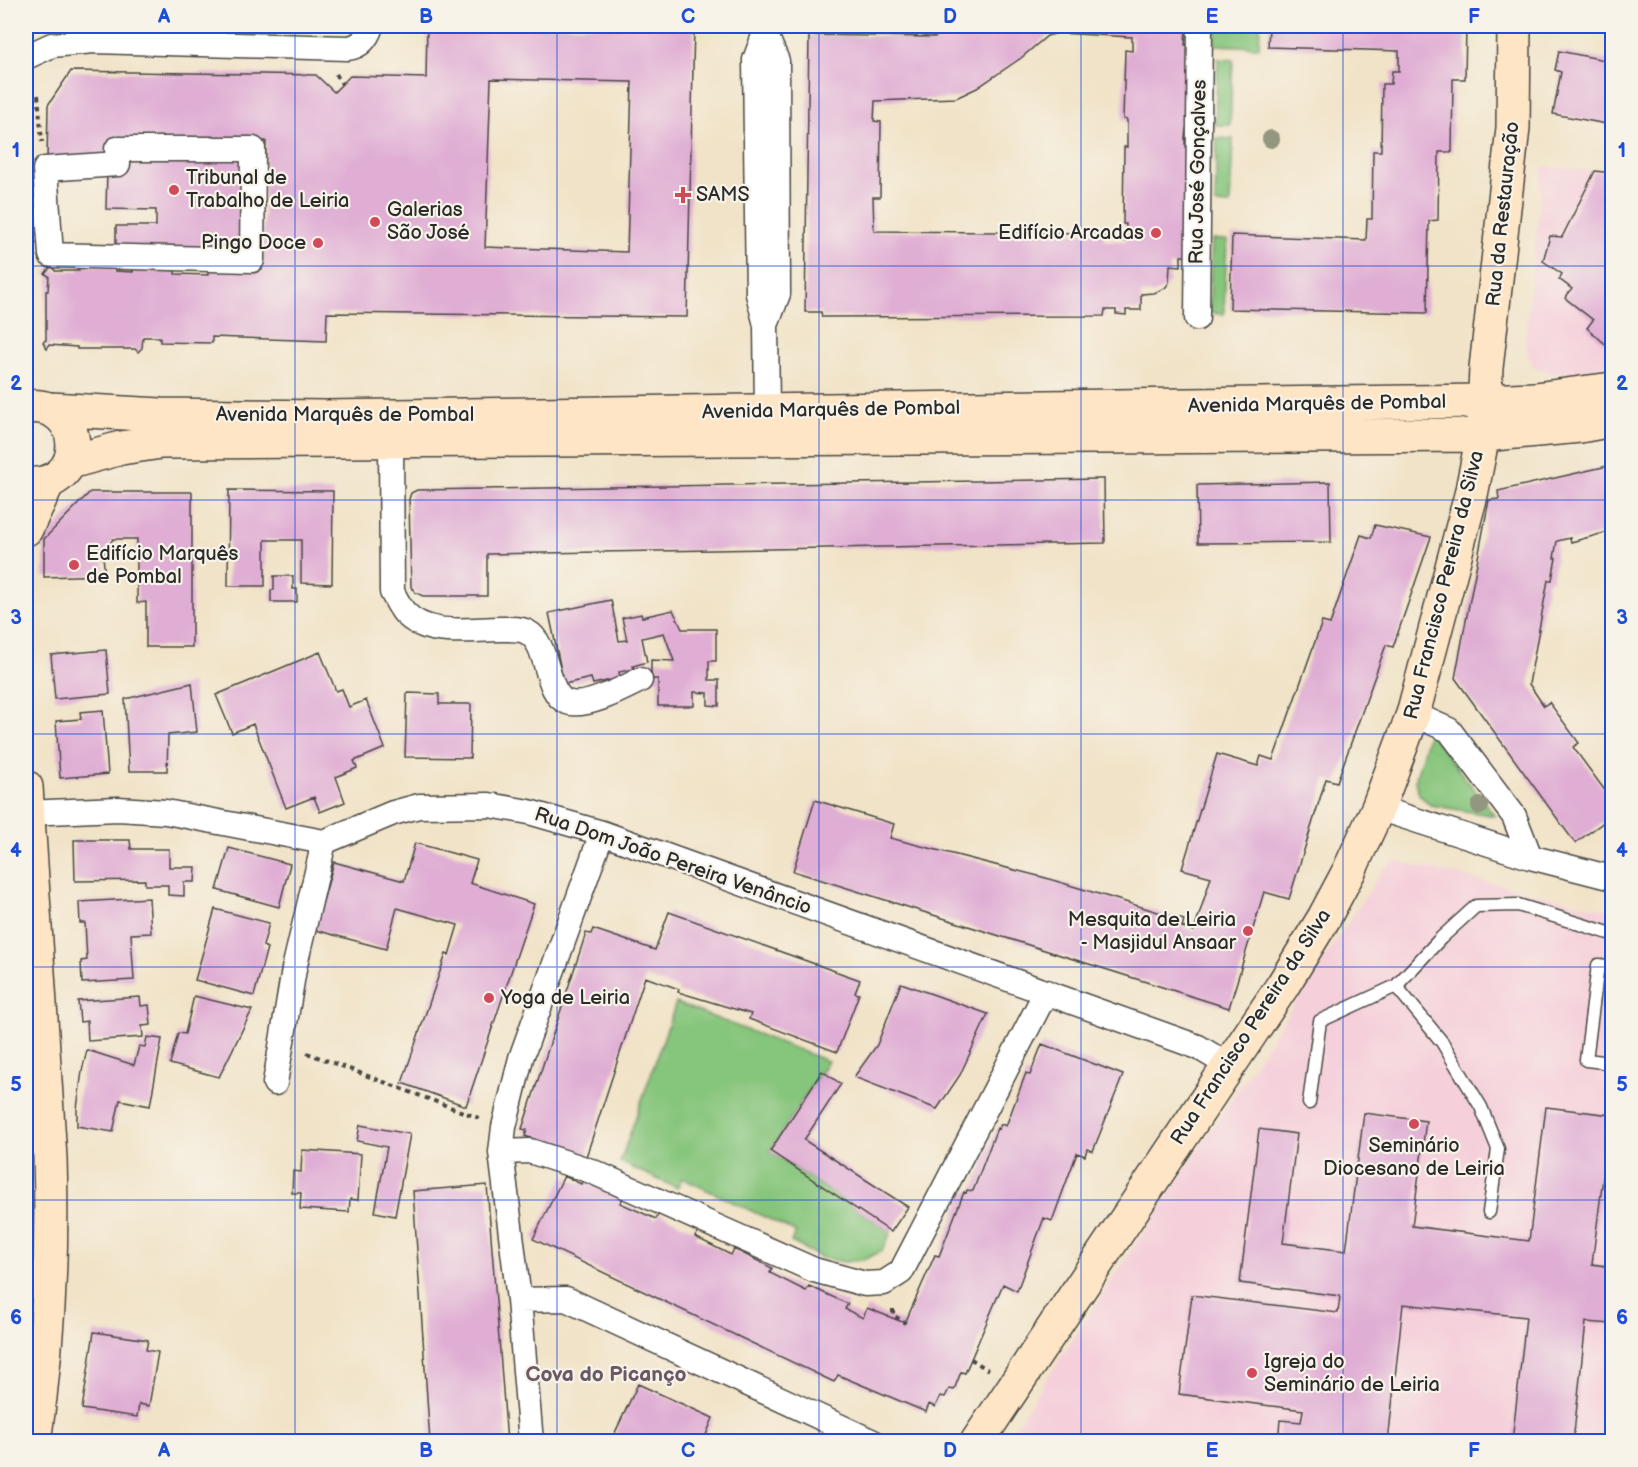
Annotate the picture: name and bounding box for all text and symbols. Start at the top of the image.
text: A [157,5,171,29]
text: B [419,5,433,29]
text: C [681,5,695,29]
text: D [943,5,957,29]
text: E [1206,5,1219,29]
text: F [1468,5,1480,29]
street label: Rua José Gonçalves [1184,79,1212,265]
street label: Rua da Restauração [1481,120,1525,308]
text: 1 [12,139,20,163]
text: 1 [1618,139,1626,163]
place label: Tribunal de Trabalho de Leiria [186,166,349,213]
marker: Tribunal de Trabalho de Leiria [167,183,181,197]
place label: SAMS [696,183,750,207]
marker: SAMS [674,186,692,204]
place label: Galerias São José [387,198,470,245]
marker: Galerias São José [368,215,382,229]
place label: Edifício Arcadas [998,221,1144,245]
marker: Edifício Arcadas [1149,226,1163,240]
place label: Pingo Doce [201,231,306,255]
marker: Pingo Doce [311,236,325,250]
text: 2 [10,372,22,396]
text: 2 [1616,372,1628,396]
street label: Avenida Marquês de Pombal [1188,390,1446,418]
street label: Avenida Marquês de Pombal [702,396,960,424]
street label: Avenida Marquês de Pombal [216,403,474,427]
street label: Rua Francisco Pereira da Silva [1399,448,1489,722]
place label: Edifício Marquês de Pombal [86,542,239,589]
marker: Edifício Marquês de Pombal [67,558,81,572]
text: 3 [10,606,22,630]
text: 3 [1616,606,1628,630]
street label: Rua Dom João Pereira Venâncio [531,802,815,920]
text: 4 [10,839,22,863]
text: 4 [1616,839,1628,863]
street label: Rua Francisco Pereira da Silva [1166,905,1336,1149]
place label: Mesquita de Leiria - Masjidul Ansaar [1068,908,1237,955]
marker: Mesquita de Leiria - Masjidul Ansaar [1241,924,1255,938]
place label: Yoga de Leiria [500,986,630,1010]
marker: Yoga de Leiria [482,991,496,1005]
text: 5 [10,1073,22,1097]
text: 5 [1616,1073,1628,1097]
marker: Seminário Diocesano de Leiria [1407,1117,1421,1131]
place label: Seminário Diocesano de Leiria [1323,1134,1505,1181]
text: 6 [10,1306,22,1330]
text: 6 [1616,1306,1628,1330]
place label: Igreja do Seminário de Leiria [1264,1350,1440,1397]
district label: Cova do Picanço [526,1362,686,1387]
marker: Igreja do Seminário de Leiria [1245,1366,1259,1380]
text: A [157,1439,171,1463]
text: B [419,1439,433,1463]
text: C [681,1439,695,1463]
text: D [943,1439,957,1463]
text: E [1206,1439,1219,1463]
text: F [1468,1439,1480,1463]

